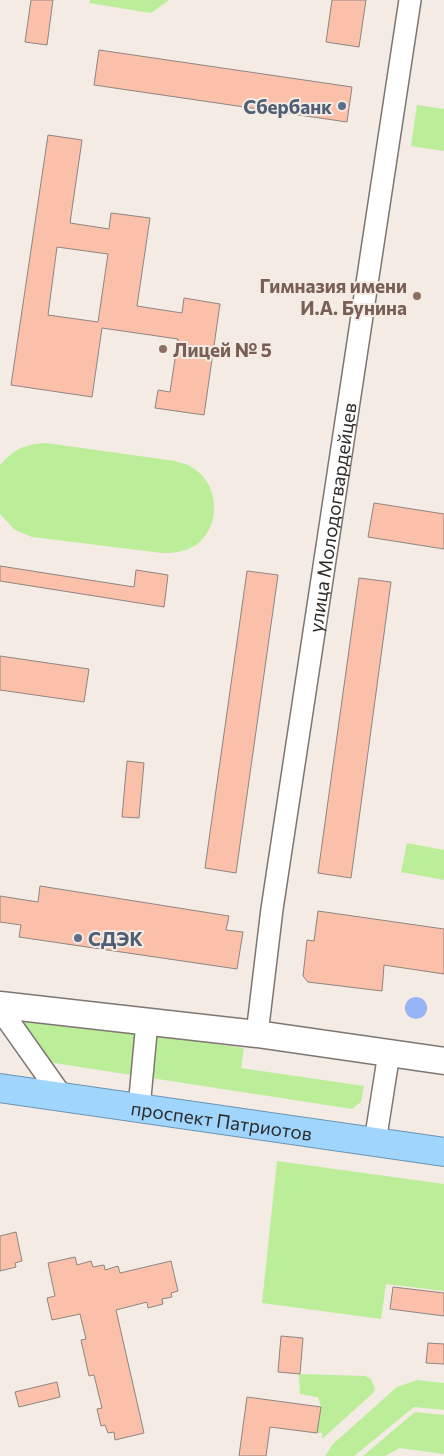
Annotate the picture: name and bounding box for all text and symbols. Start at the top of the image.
place label: Сбербанк [243,95,332,118]
marker: Сбербанк [336,100,348,112]
place label: Гимназия имени И.А. Бунина [260,274,407,319]
marker: Гимназия имени И.А. Бунина [411,290,423,302]
place label: Лицей № 5 [173,338,272,361]
marker: Лицей № 5 [157,343,169,355]
street label: улица Молодогвардейцев [303,401,360,634]
place label: СДЭК [88,927,143,950]
marker: СДЭК [72,932,84,944]
street label: проспект Патриотов [130,1096,314,1144]

